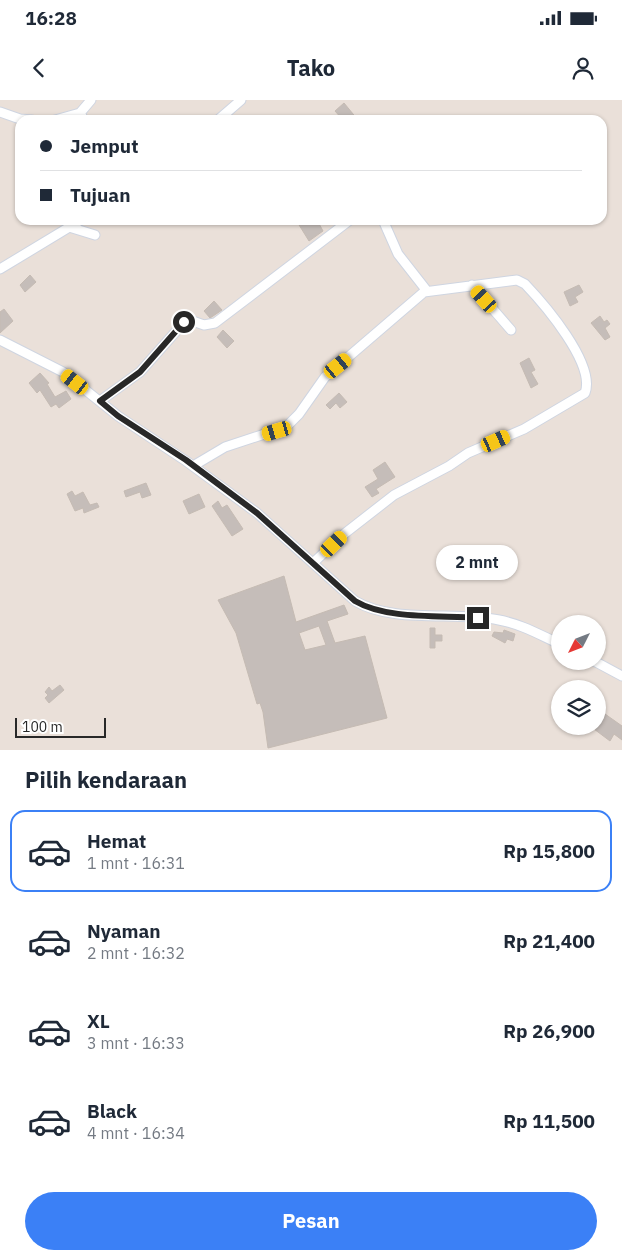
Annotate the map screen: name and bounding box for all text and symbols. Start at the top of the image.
text: 16:28 [25,6,77,30]
text: Tako [287,53,335,82]
icon: back [25,54,53,82]
icon: person [569,54,597,82]
text: Jemput [70,134,138,158]
text: Tujuan [70,183,130,207]
car [468,283,499,315]
route start [173,311,195,333]
car [321,351,354,381]
car [58,367,91,397]
car [260,420,293,442]
car [479,428,512,454]
car [317,528,350,560]
callout: 2 mnt [437,546,519,580]
text: 2 mnt [455,552,499,572]
route end [467,607,489,629]
north arrow [551,615,606,670]
map controls [551,615,606,735]
button: layers [551,680,606,735]
scale bar [15,715,106,738]
text: 100 m [22,718,63,736]
text: Pilih kendaraan [25,765,187,794]
icon: car [27,829,72,874]
text: Hemat [87,829,146,853]
text: Rp 15,800 [503,839,595,863]
text: 1 mnt · 16:31 [87,853,185,873]
icon: car [27,919,72,964]
text: Nyaman [87,919,161,943]
text: Rp 21,400 [503,929,595,953]
text: 2 mnt · 16:32 [87,943,185,963]
icon: car [27,1009,72,1054]
text: XL [87,1009,110,1033]
text: Rp 26,900 [503,1019,595,1043]
text: 3 mnt · 16:33 [87,1033,185,1053]
icon: car [27,1099,72,1144]
text: Black [87,1099,137,1123]
text: Rp 11,500 [503,1109,595,1133]
text: 4 mnt · 16:34 [87,1123,185,1143]
button: Pesan [25,1192,597,1250]

